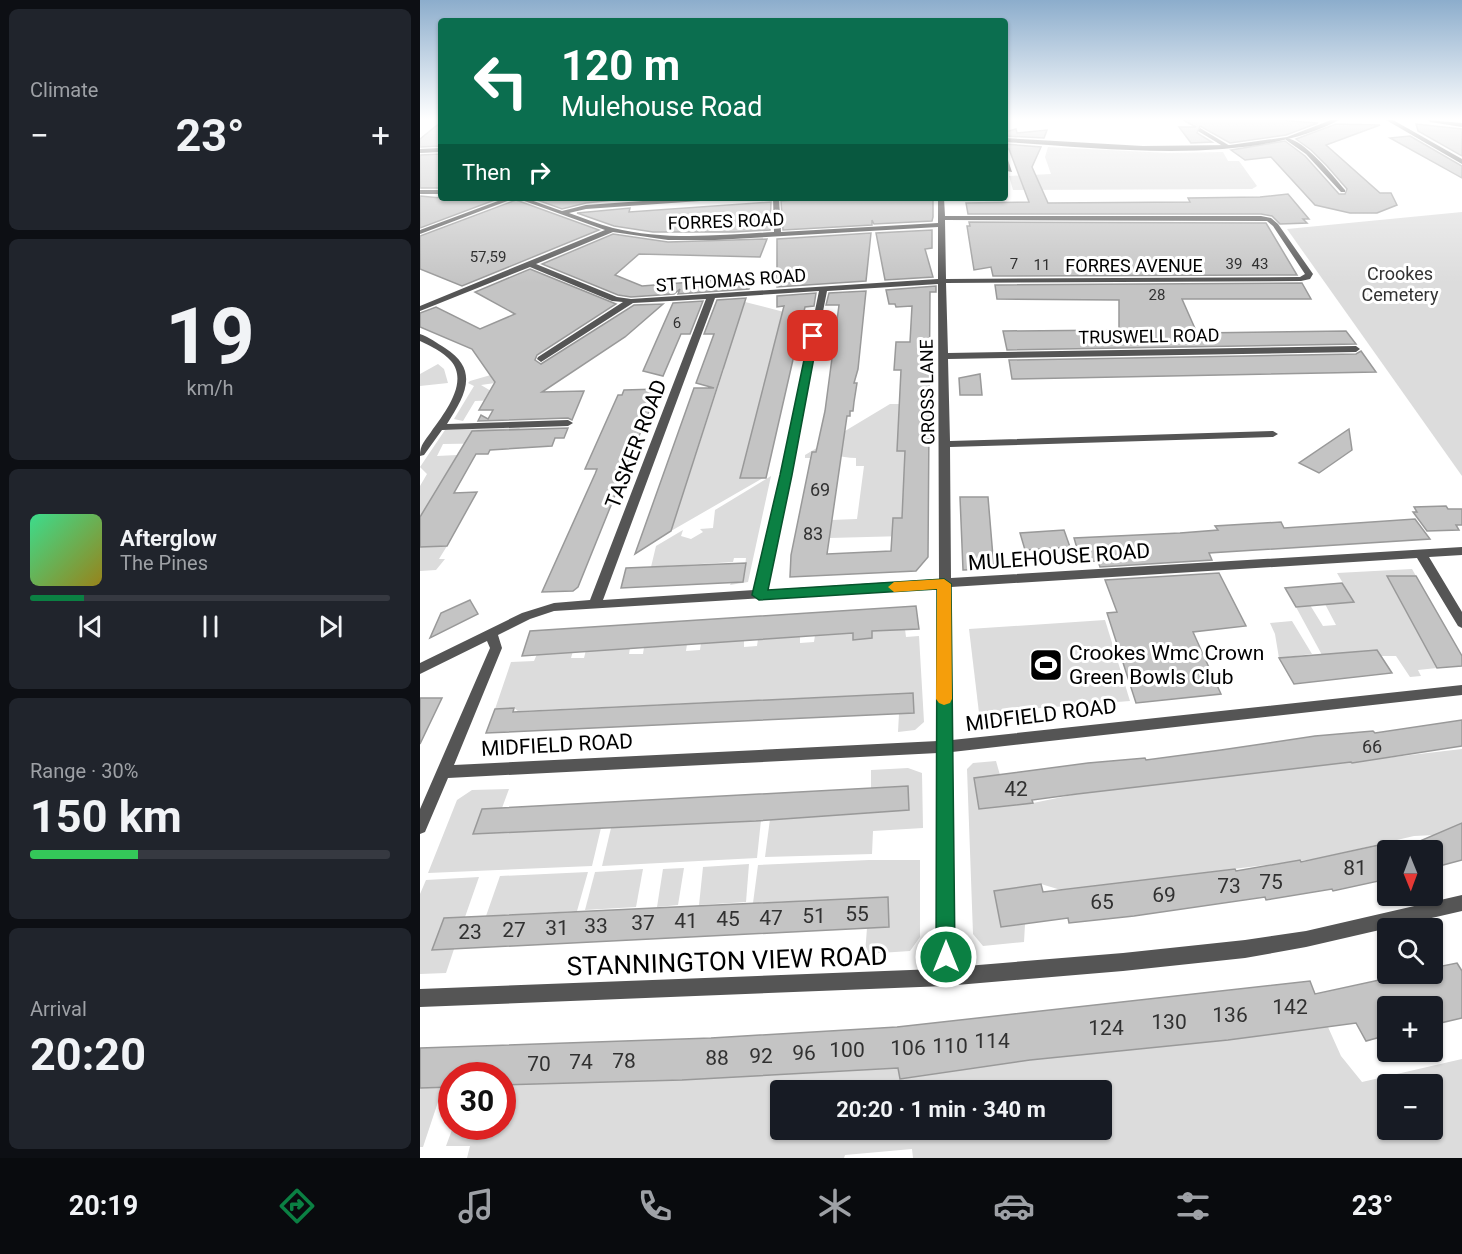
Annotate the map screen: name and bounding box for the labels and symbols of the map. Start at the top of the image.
street label: FORRES ROAD [667,208,785,234]
house number: 57,59 [470,248,506,266]
house number: 7 [1010,255,1018,273]
street label: FORRES AVENUE [1065,255,1203,276]
house number: 39 [1226,255,1242,273]
house number: 43 [1252,255,1268,273]
house number: 11 [1034,256,1050,274]
park label: Crookes Cemetery [1362,263,1439,305]
street label: ST THOMAS ROAD [655,264,807,296]
house number: 28 [1149,286,1165,304]
pin [787,310,838,361]
house number: 6 [673,314,681,332]
street label: TRUSWELL ROAD [1078,324,1220,348]
street label: CROSS LANE [916,339,938,445]
street label: TASKER ROAD [600,376,672,512]
house number: 69 [810,479,830,500]
house number: 83 [803,523,823,544]
street label: MULEHOUSE ROAD [967,539,1151,575]
place label: Crookes Wmc Crown Green Bowls Club [1069,641,1264,689]
sports icon: Crookes Wmc Crown Green Bowls Club [1028,647,1064,683]
street label: MIDFIELD ROAD [964,694,1118,736]
street label: MIDFIELD ROAD [480,729,634,761]
house number: 66 [1362,736,1382,757]
house number: 42 [1004,777,1028,801]
north arrow [1377,840,1443,906]
house number: 81 [1343,856,1367,880]
house number: 75 [1259,870,1283,894]
house number: 73 [1217,874,1241,898]
house number: 69 [1152,883,1176,907]
house number: 65 [1090,890,1114,914]
house number: 55 [845,902,869,926]
house number: 51 [802,904,826,928]
house number: 47 [759,906,783,930]
house number: 45 [716,907,740,931]
house number: 41 [674,909,698,933]
house number: 37 [631,911,655,935]
house number: 33 [584,914,608,938]
house number: 31 [545,916,569,940]
house number: 27 [502,918,526,942]
house number: 23 [458,920,482,944]
position arrow [914,925,978,989]
street label: STANNINGTON VIEW ROAD [566,940,888,982]
house number: 142 [1272,995,1308,1019]
house number: 136 [1212,1003,1248,1027]
house number: 130 [1151,1010,1187,1034]
house number: 124 [1088,1016,1124,1040]
house number: 114 [974,1029,1010,1053]
house number: 110 [932,1034,968,1058]
house number: 106 [890,1036,926,1060]
house number: 100 [829,1038,865,1062]
house number: 96 [792,1041,816,1065]
house number: 92 [749,1044,773,1068]
house number: 88 [705,1046,729,1070]
house number: 78 [612,1049,636,1073]
house number: 74 [569,1050,593,1074]
house number: 70 [527,1052,551,1076]
speed limit sign: 30 [438,1062,516,1140]

